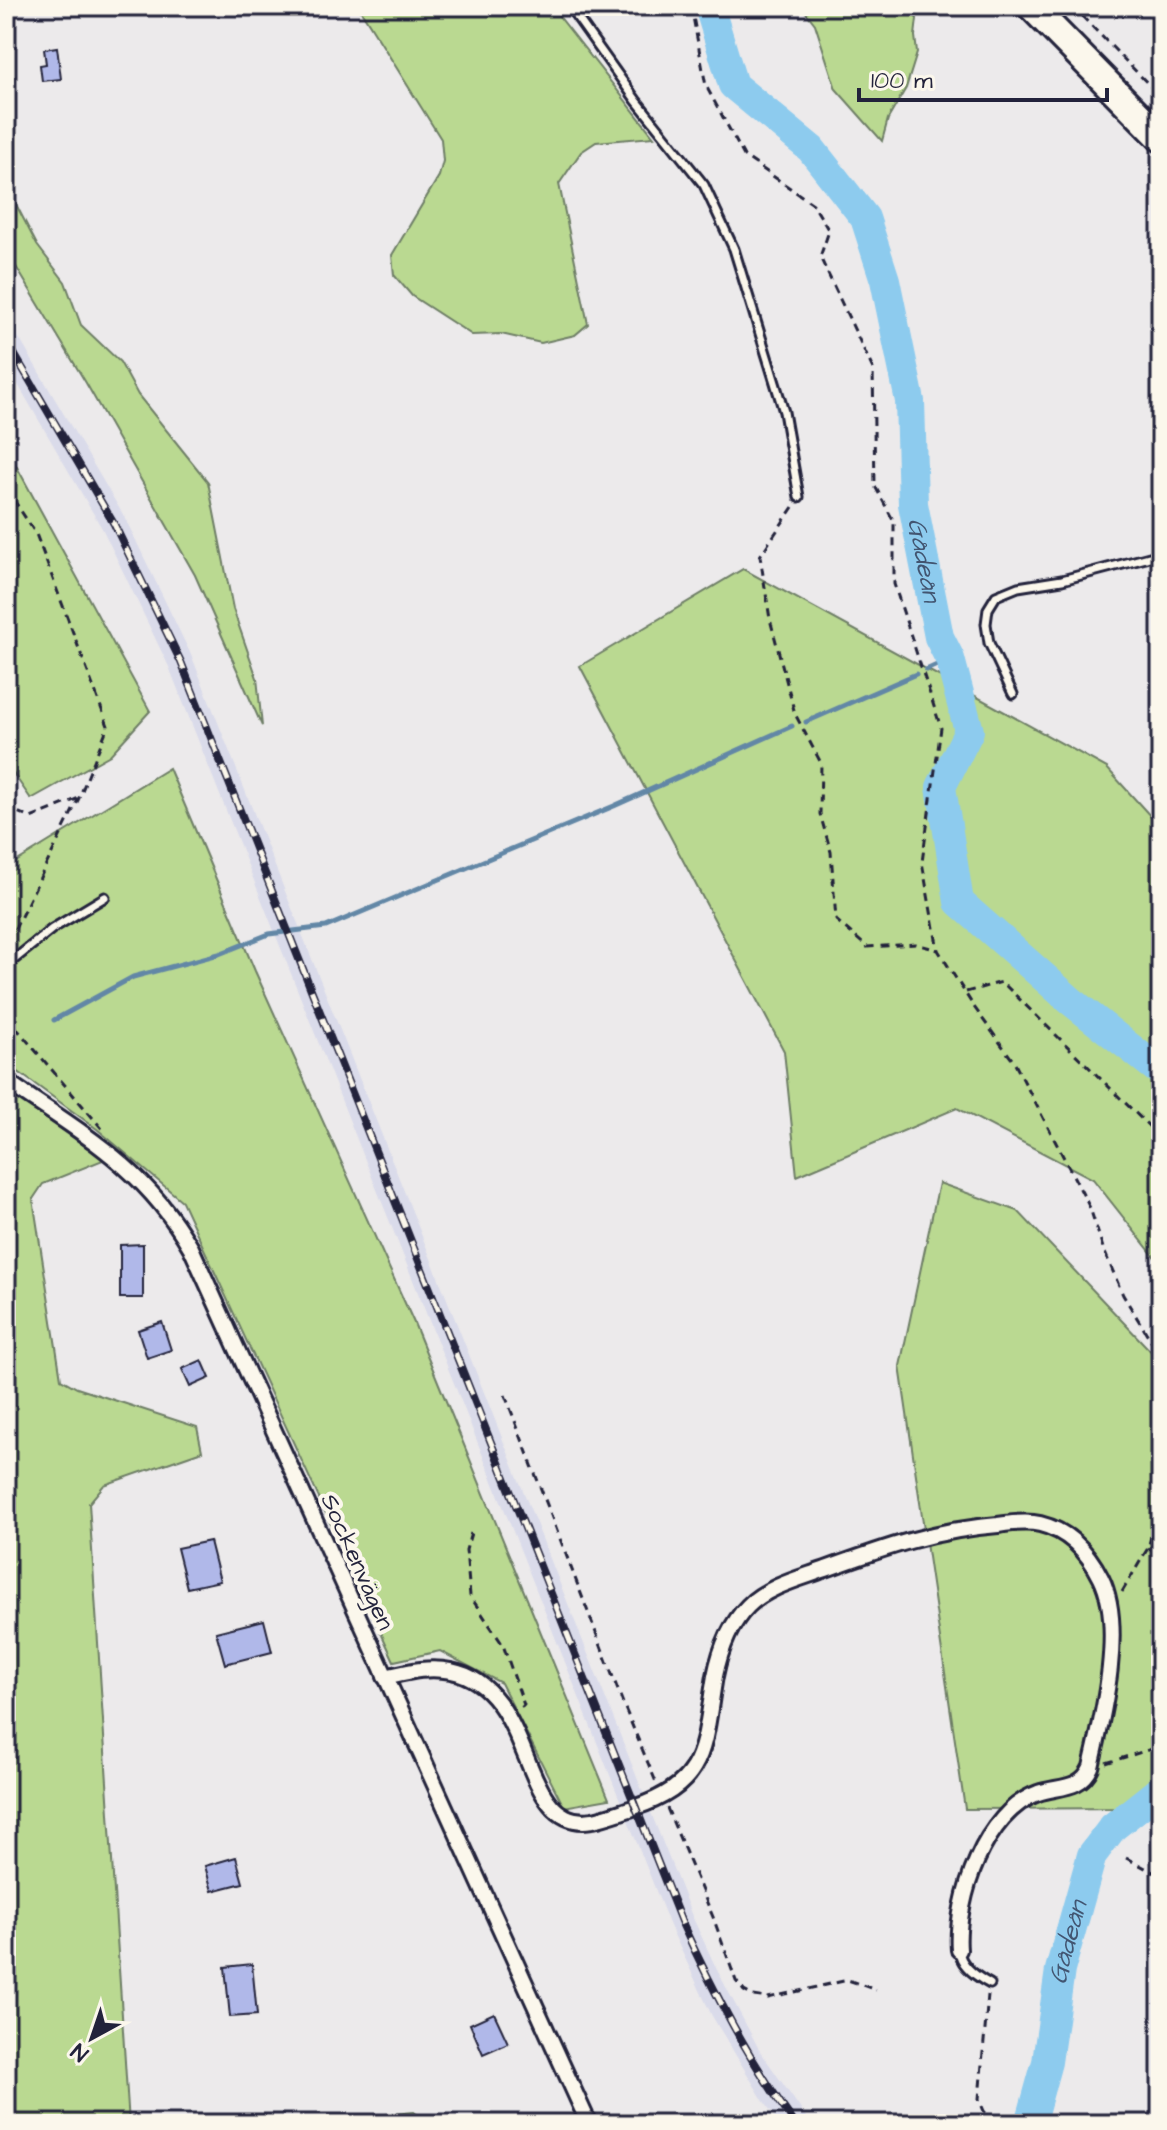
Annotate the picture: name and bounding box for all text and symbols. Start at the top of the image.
scale bar [859,52,1107,102]
text: 100 m [871,64,933,98]
water label: Gådeån [898,515,950,607]
street label: Sockenvägen [311,1488,402,1636]
water label: Gådeån [1040,1895,1097,1986]
north arrow [52,1998,132,2078]
text: N [65,2036,95,2068]

